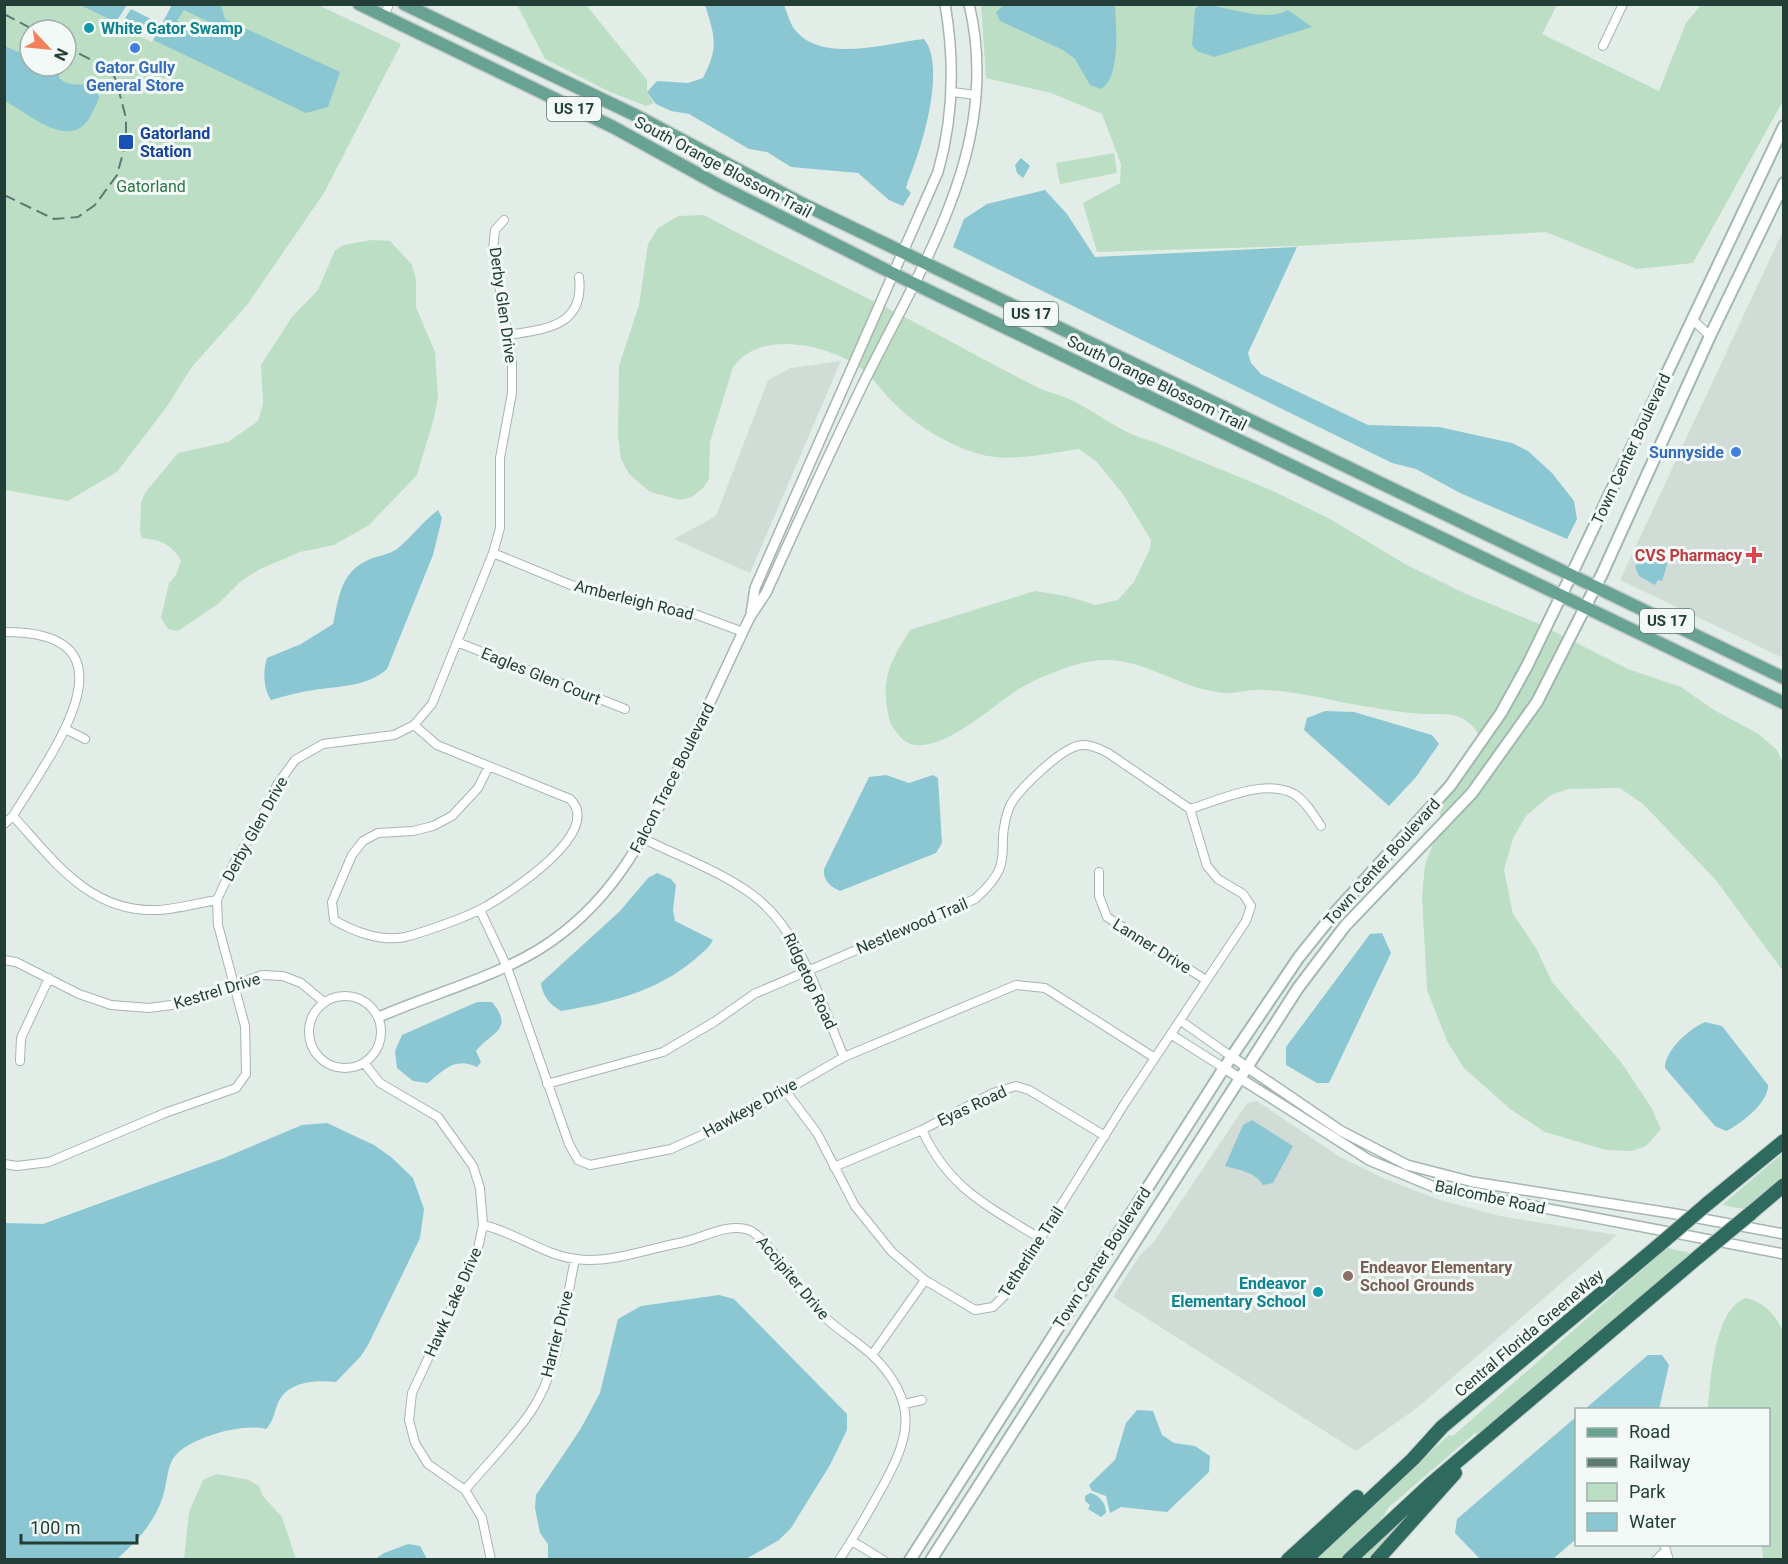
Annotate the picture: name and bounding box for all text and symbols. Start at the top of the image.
north arrow [18,18,78,78]
place label: White Gator Swamp [101,19,243,38]
marker: White Gator Swamp [82,21,96,35]
marker: Gator Gully General Store [128,41,142,55]
text: N [50,45,72,64]
place label: Gator Gully General Store [86,58,184,95]
road number: US 17 [547,97,601,121]
street label: South Orange Blossom Trail [631,112,815,222]
place label: Gatorland Station [140,124,210,161]
marker: Gatorland Station [117,133,135,151]
park label: Gatorland [116,177,186,196]
street label: Derby Glen Drive [485,246,521,364]
road number: US 17 [1004,302,1058,326]
street label: South Orange Blossom Trail [1064,331,1250,435]
street label: Town Center Boulevard [1588,370,1674,528]
place label: Sunnyside [1649,443,1724,462]
marker: Sunnyside [1729,445,1743,459]
place label: CVS Pharmacy [1635,546,1743,565]
marker: CVS Pharmacy [1747,548,1761,562]
street label: Amberleigh Road [572,576,696,624]
road number: US 17 [1640,609,1694,633]
street label: Eagles Glen Court [479,643,603,709]
street label: Falcon Trace Boulevard [626,700,718,856]
street label: Derby Glen Drive [218,773,292,885]
street label: Town Center Boulevard [1320,795,1444,929]
street label: Nestlewood Trail [853,894,971,958]
street label: Lanner Drive [1109,914,1195,978]
street label: Ridgetop Road [779,930,841,1032]
street label: Kestrel Drive [171,969,263,1013]
street label: Hawkeye Drive [700,1074,800,1142]
street label: Eyas Road [934,1082,1010,1130]
street label: Balcombe Road [1433,1176,1547,1218]
street label: Town Center Boulevard [1049,1184,1155,1332]
street label: Tetherline Trail [995,1203,1067,1301]
street label: Accipiter Drive [753,1232,833,1324]
street label: Hawk Lake Drive [420,1244,486,1360]
place label: Endeavor Elementary School Grounds [1360,1258,1513,1295]
street label: Central Florida GreeneWay [1451,1265,1607,1401]
marker: Endeavor Elementary School Grounds [1341,1269,1355,1283]
place label: Endeavor Elementary School [1171,1274,1306,1311]
marker: Endeavor Elementary School [1311,1285,1325,1299]
street label: Harrier Drive [537,1289,577,1379]
legend [1575,1408,1770,1546]
text: Road [1629,1421,1670,1442]
text: Railway [1629,1451,1691,1472]
text: Park [1629,1481,1666,1502]
scale bar [21,1507,136,1545]
text: Water [1629,1511,1676,1532]
text: 100 m [30,1517,81,1538]

